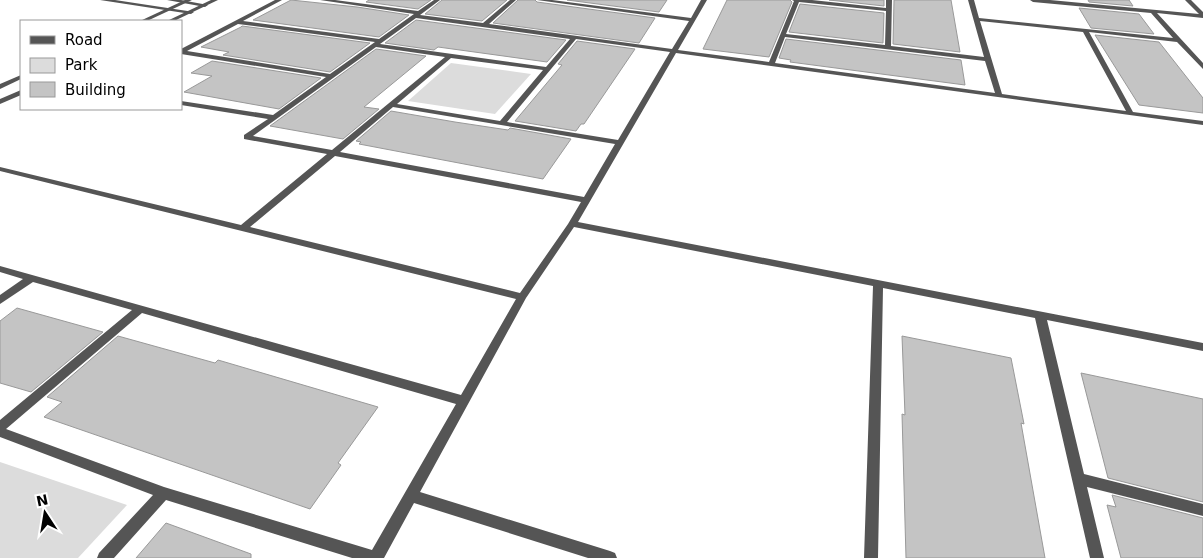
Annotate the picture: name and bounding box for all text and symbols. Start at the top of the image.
legend [20,20,182,110]
text: Road [65,31,103,49]
text: Park [65,56,98,74]
text: Building [65,81,126,99]
north arrow [20,488,70,538]
text: N [35,491,50,509]

